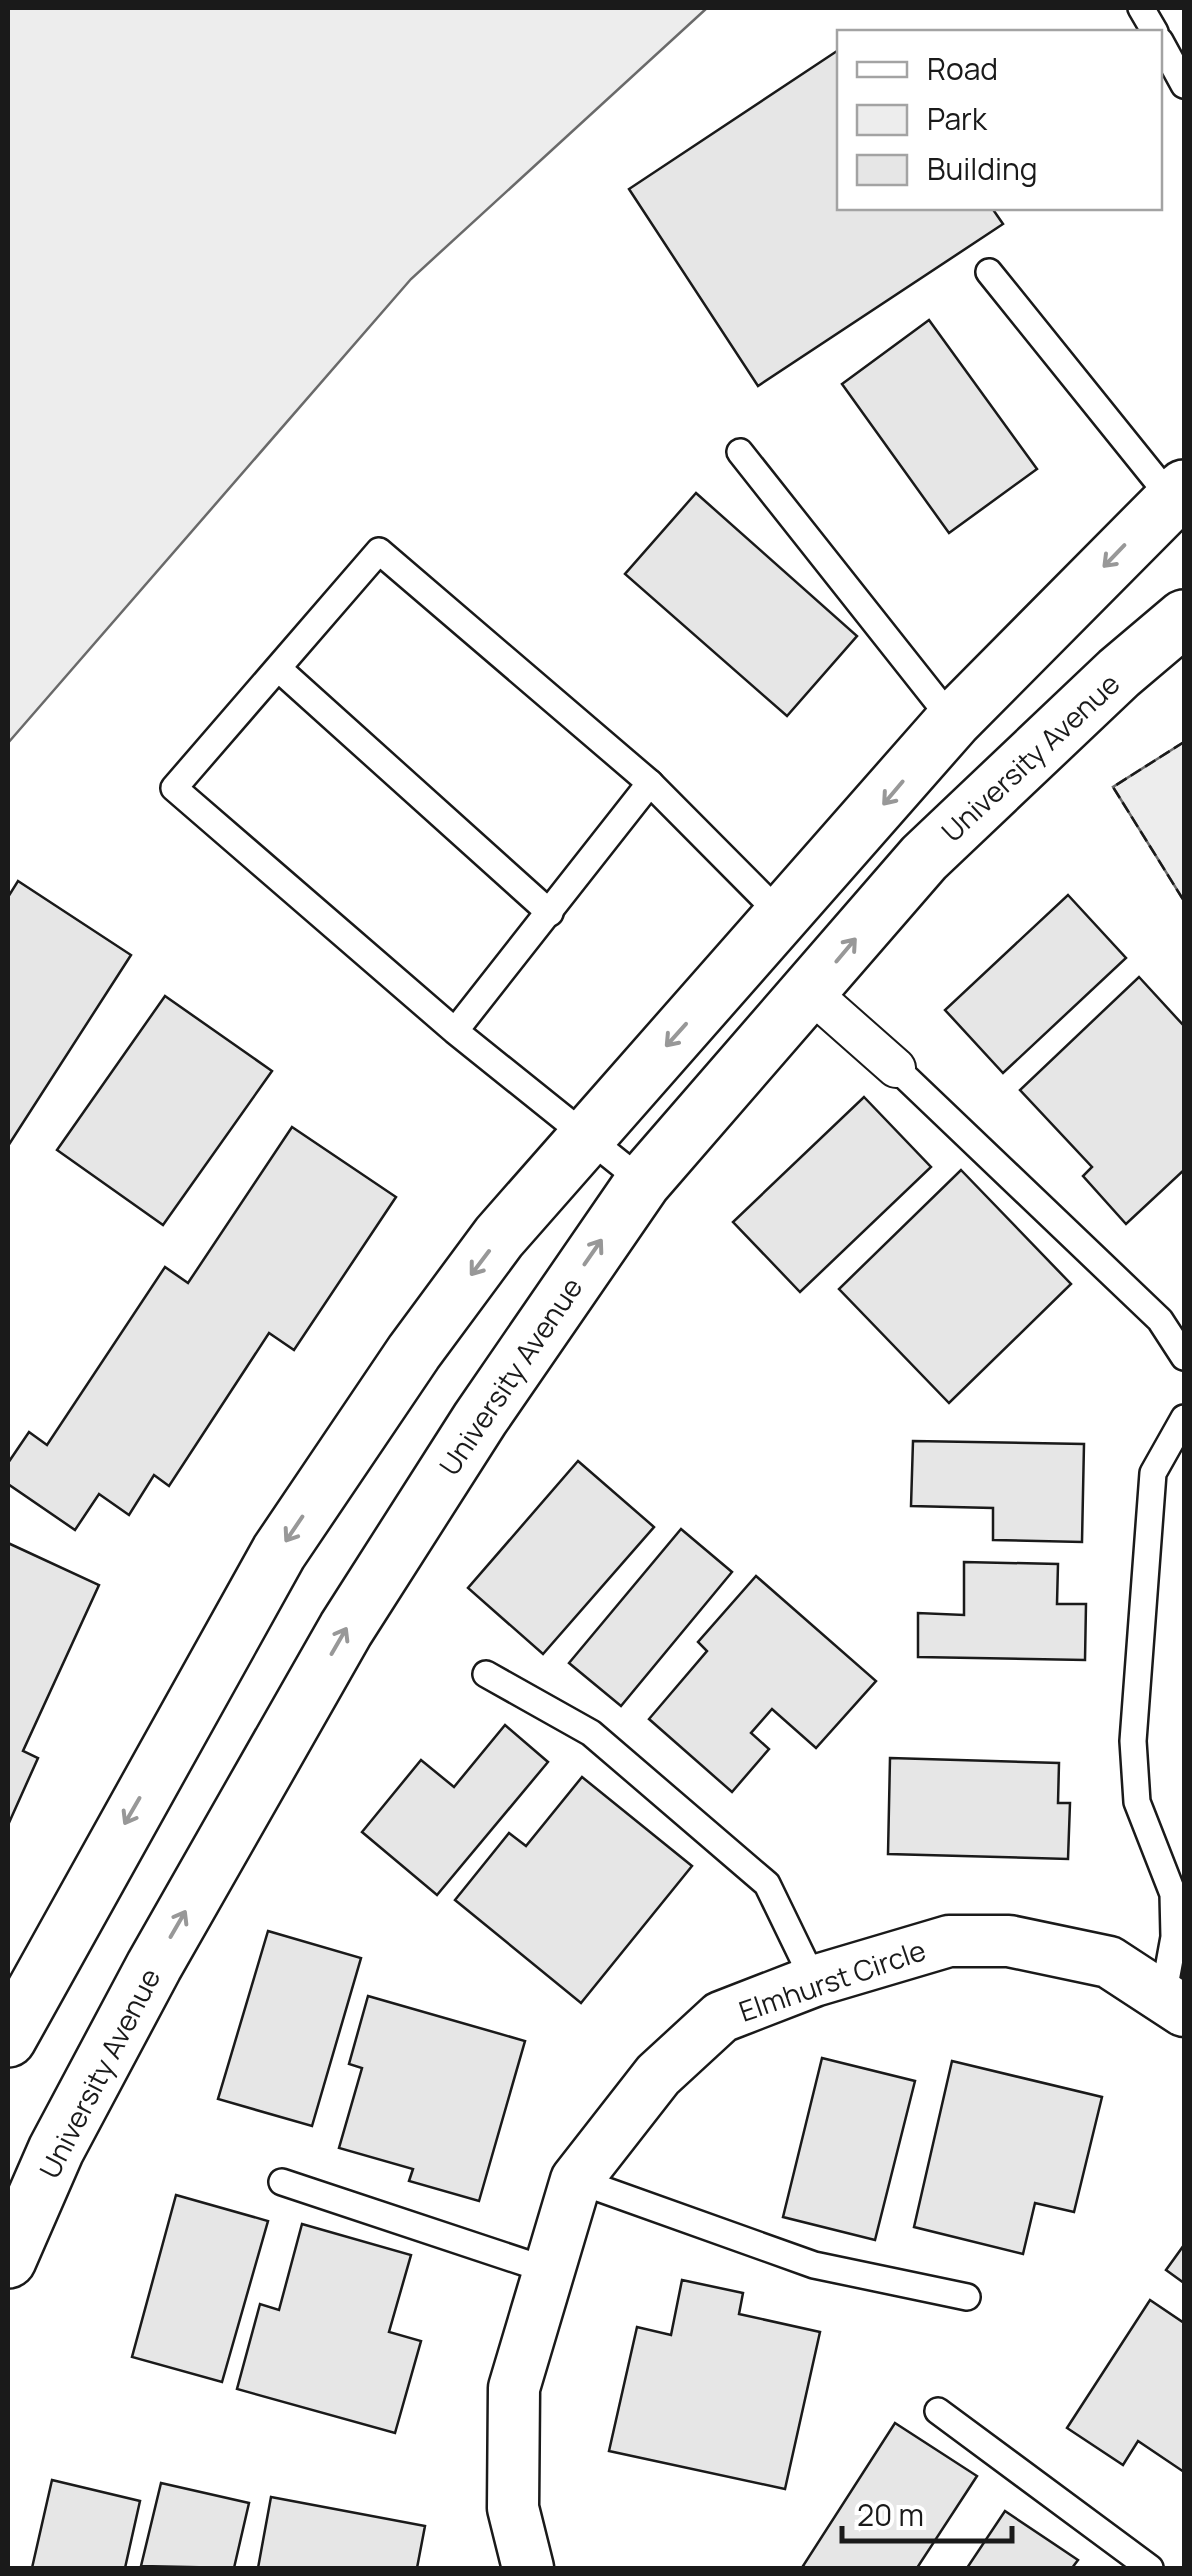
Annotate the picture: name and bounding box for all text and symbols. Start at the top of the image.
legend [837,30,1162,210]
text: Road [927,48,998,89]
text: Park [927,98,988,139]
text: Building [927,148,1038,189]
one-way arrow [1103,543,1127,567]
street label: University Avenue [933,664,1127,850]
one-way arrow [882,780,904,806]
one-way arrow [834,938,856,964]
one-way arrow [665,1022,688,1047]
one-way arrow [583,1239,604,1267]
one-way arrow [470,1249,491,1276]
street label: University Avenue [430,1270,590,1482]
one-way arrow [284,1515,305,1543]
one-way arrow [329,1628,349,1656]
one-way arrow [122,1796,142,1825]
one-way arrow [168,1910,188,1939]
street label: Elmhurst Circle [734,1930,930,2030]
street label: University Avenue [30,1962,168,2184]
scale bar [842,2481,1012,2543]
text: 20 m [857,2494,924,2535]

